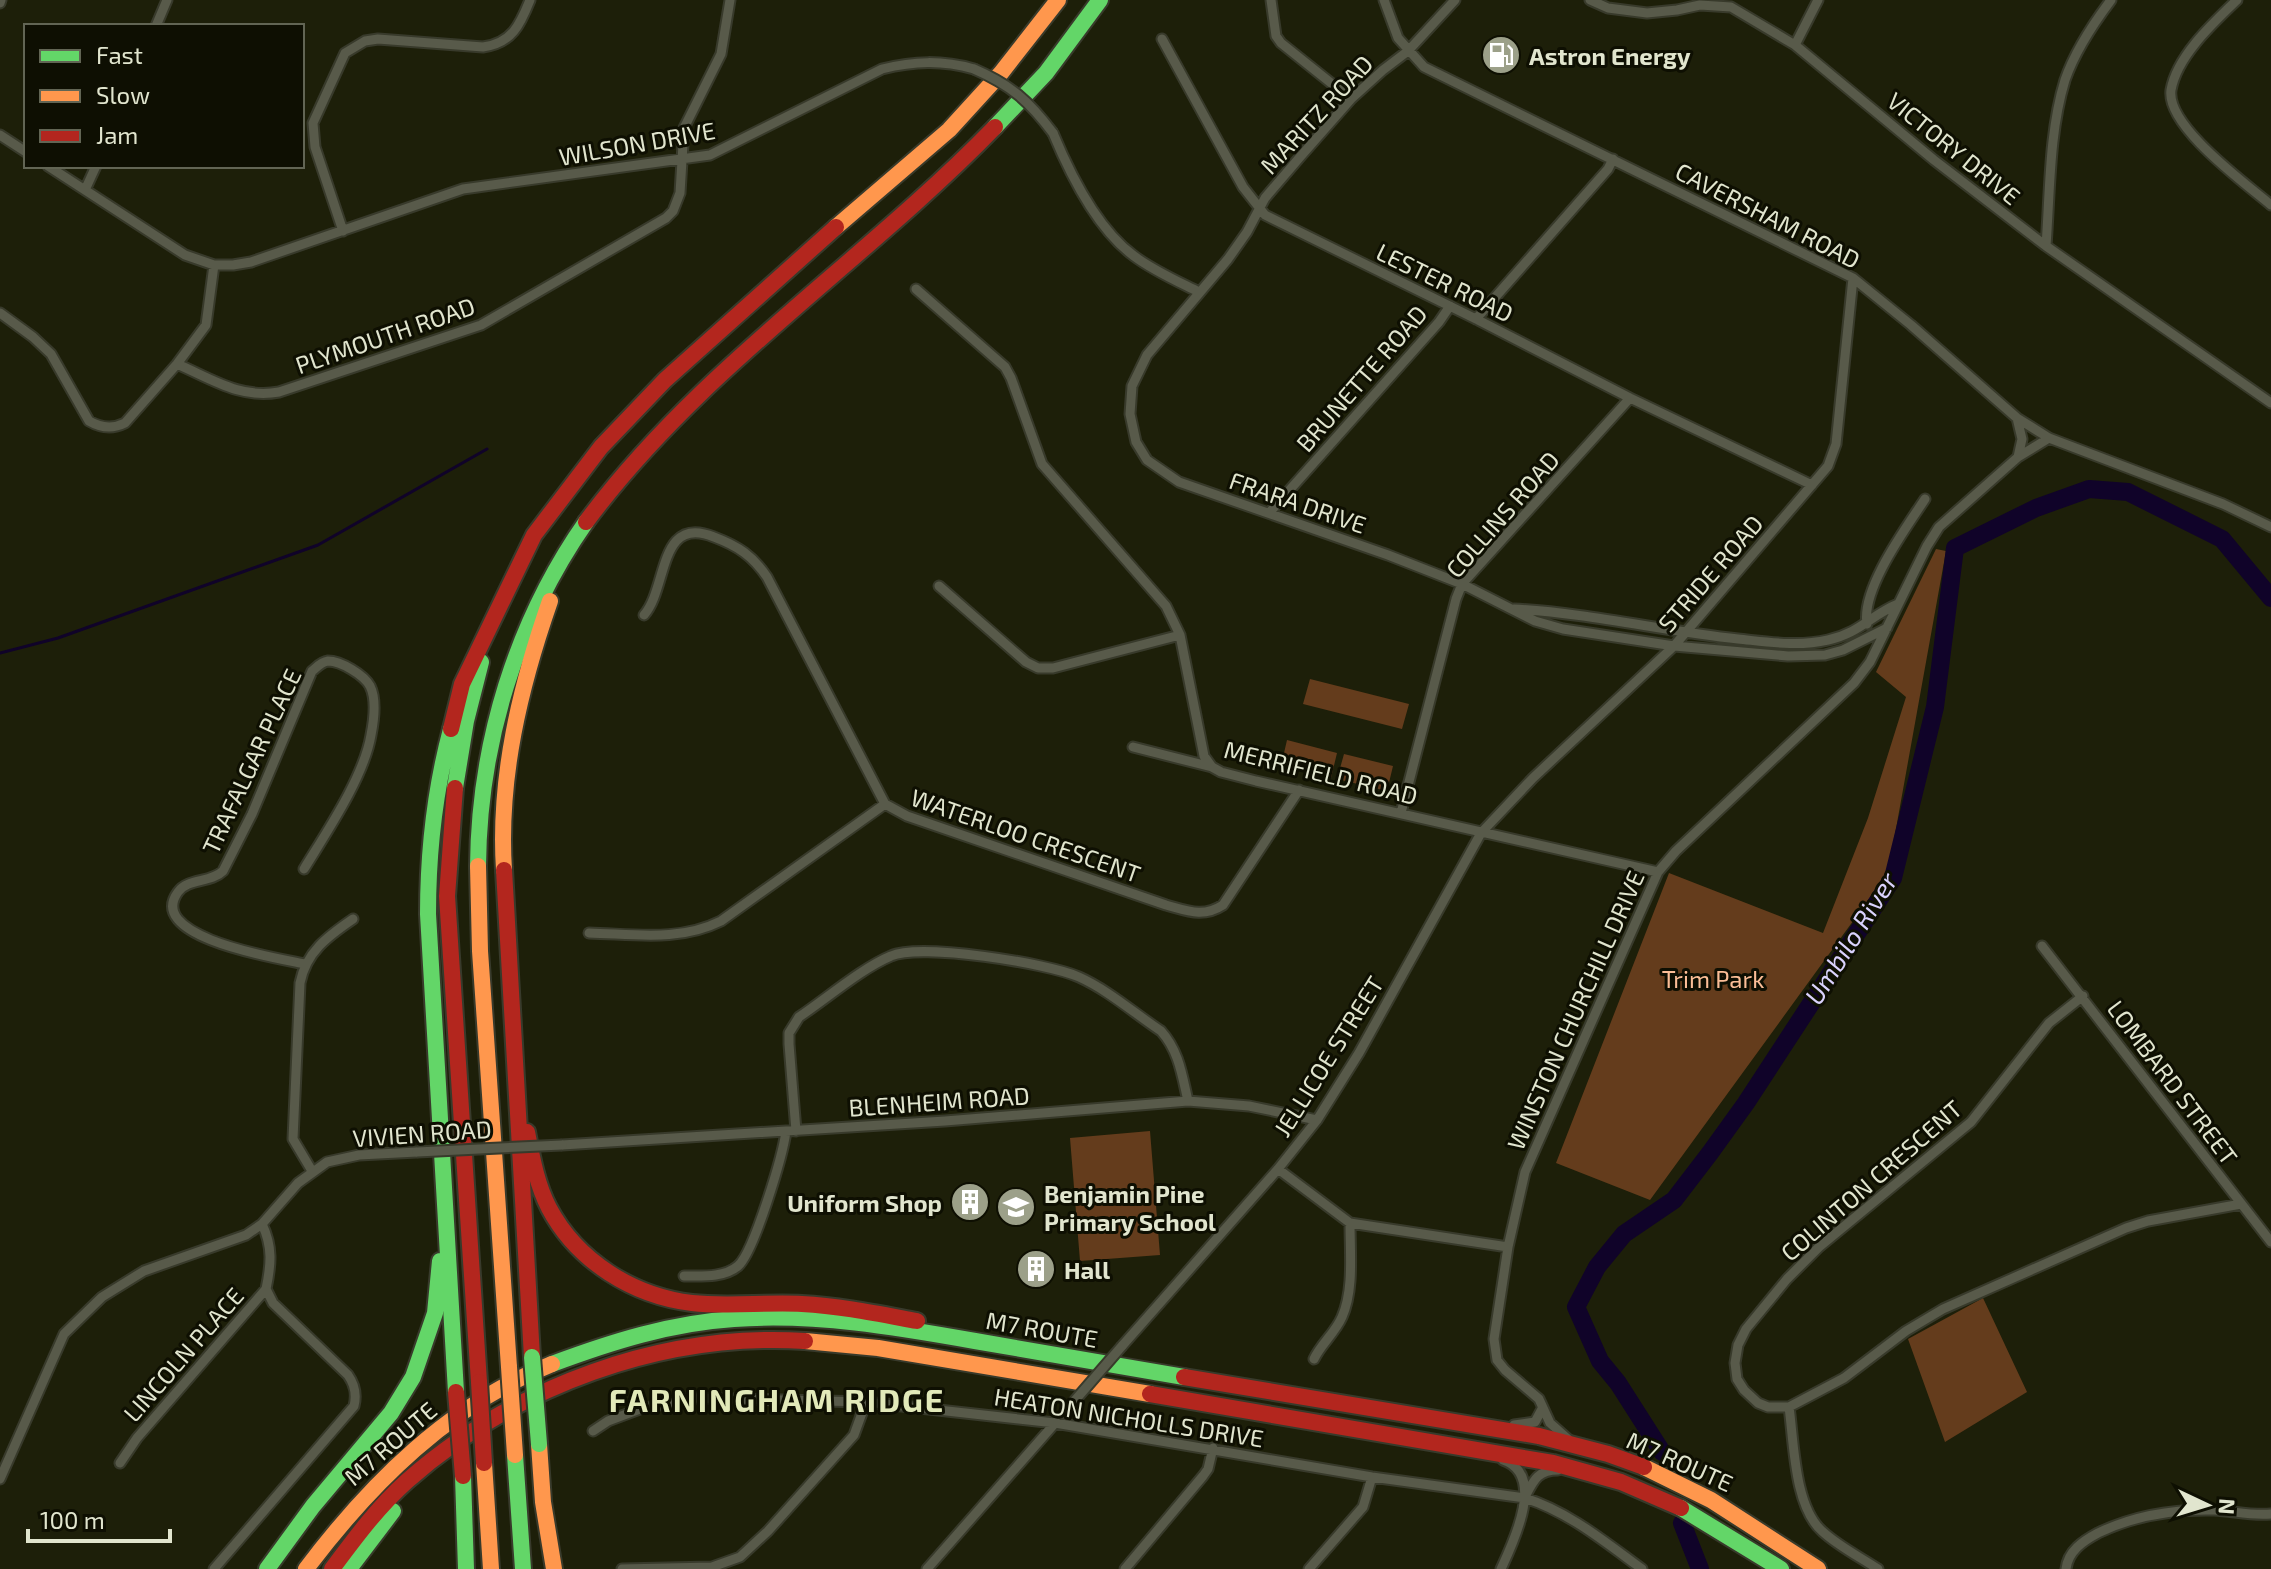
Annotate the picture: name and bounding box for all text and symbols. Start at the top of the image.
legend [24,24,304,168]
fuel station icon: Astron Energy [1480,34,1522,76]
text: Fast [96,40,143,69]
place label: Astron Energy [1529,41,1691,70]
street label: MARITZ ROAD [1254,49,1378,179]
text: Slow [96,80,150,109]
street label: VICTORY DRIVE [1882,86,2026,210]
street label: WILSON DRIVE [557,115,717,171]
text: Jam [96,120,138,149]
street label: CAVERSHAM ROAD [1671,156,1865,274]
street label: LESTER ROAD [1372,236,1518,328]
street label: PLYMOUTH ROAD [291,291,479,379]
street label: BRUNETTE ROAD [1290,299,1432,457]
street label: COLLINS ROAD [1439,445,1565,583]
street label: FRARA DRIVE [1226,465,1370,539]
street label: STRIDE ROAD [1652,509,1768,637]
street label: TRAFALGAR PLACE [195,664,307,858]
street label: MERRIFIELD ROAD [1221,734,1421,810]
street label: WATERLOO CRESCENT [907,782,1145,888]
street label: WINSTON CHURCHILL DRIVE [1500,866,1650,1154]
water label: Umbilo River [1797,866,1903,1010]
park label: Trim Park [1662,964,1764,993]
street label: JELLICOE STREET [1267,970,1389,1142]
street label: LOMBARD STREET [2102,994,2244,1170]
street label: BLENHEIM ROAD [848,1080,1030,1122]
street label: COLINTON CRESCENT [1775,1093,1967,1266]
street label: VIVIEN ROAD [352,1114,492,1152]
place label: Benjamin Pine Primary School [1044,1179,1216,1236]
building icon: Uniform Shop [949,1181,991,1223]
school or university icon: Benjamin Pine Primary School [995,1186,1037,1228]
place label: Uniform Shop [787,1188,942,1217]
building icon: Hall [1015,1248,1057,1290]
place label: Hall [1064,1255,1110,1284]
street label: LINCOLN PLACE [117,1281,249,1427]
street label: M7 ROUTE [984,1305,1100,1353]
district label: FARNINGHAM RIDGE [609,1380,945,1418]
street label: HEATON NICHOLLS DRIVE [992,1381,1266,1453]
street label: M7 ROUTE [338,1395,442,1491]
street label: M7 ROUTE [1623,1425,1737,1497]
north arrow [2167,1465,2247,1545]
scale bar [28,1493,170,1543]
text: N [2214,1498,2241,1515]
text: 100 m [40,1505,105,1534]

